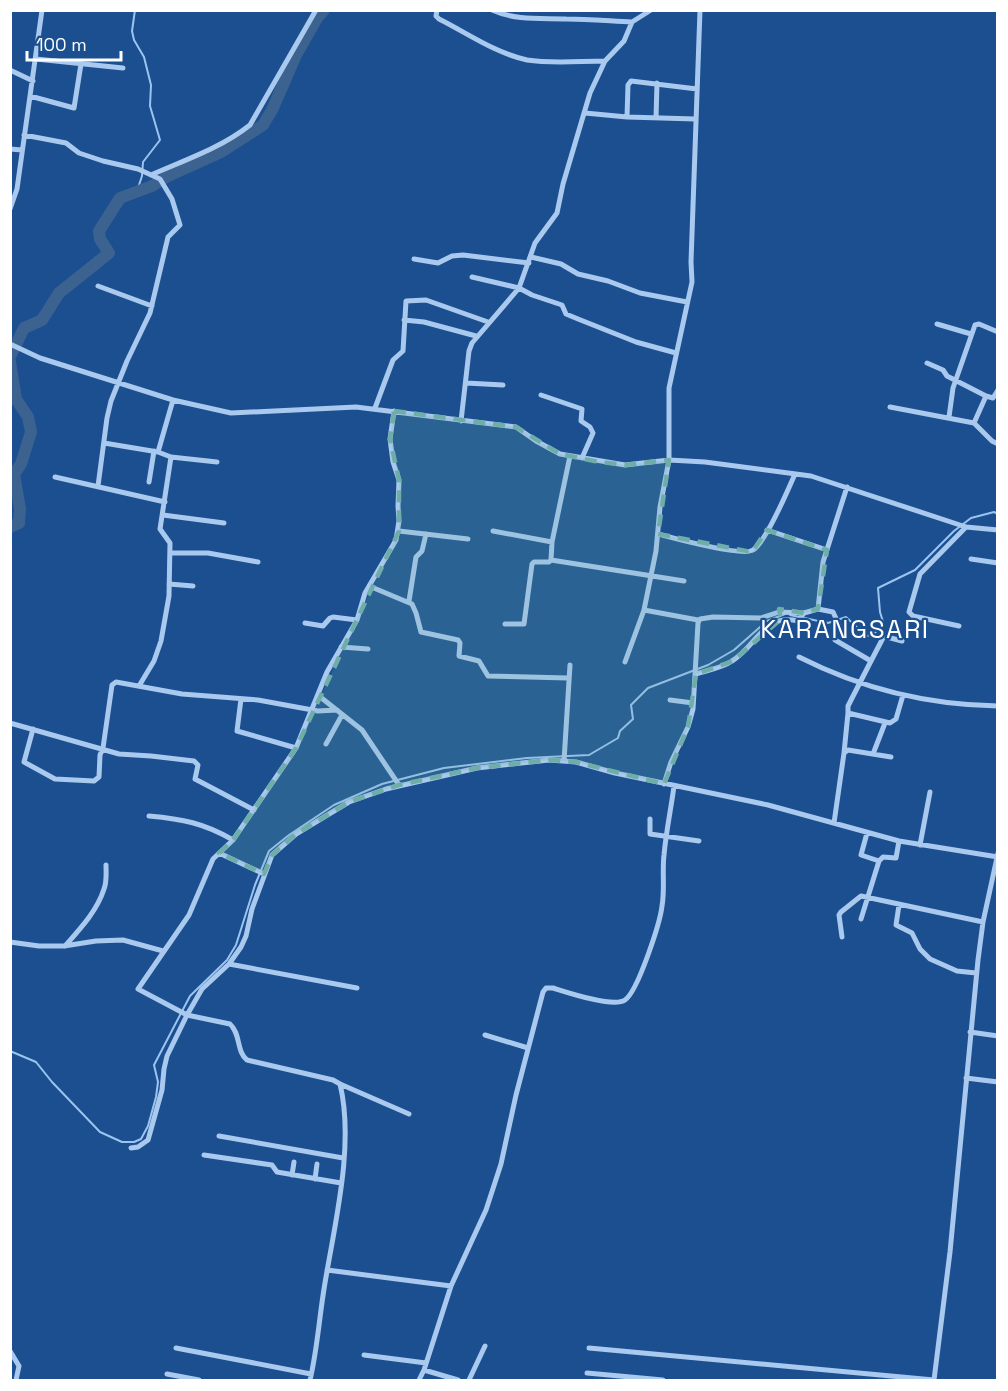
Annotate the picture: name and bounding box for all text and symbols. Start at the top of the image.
scale bar [27,24,122,62]
text: 100 m [36,33,87,56]
district label: KARANGSARI [760,612,930,646]

